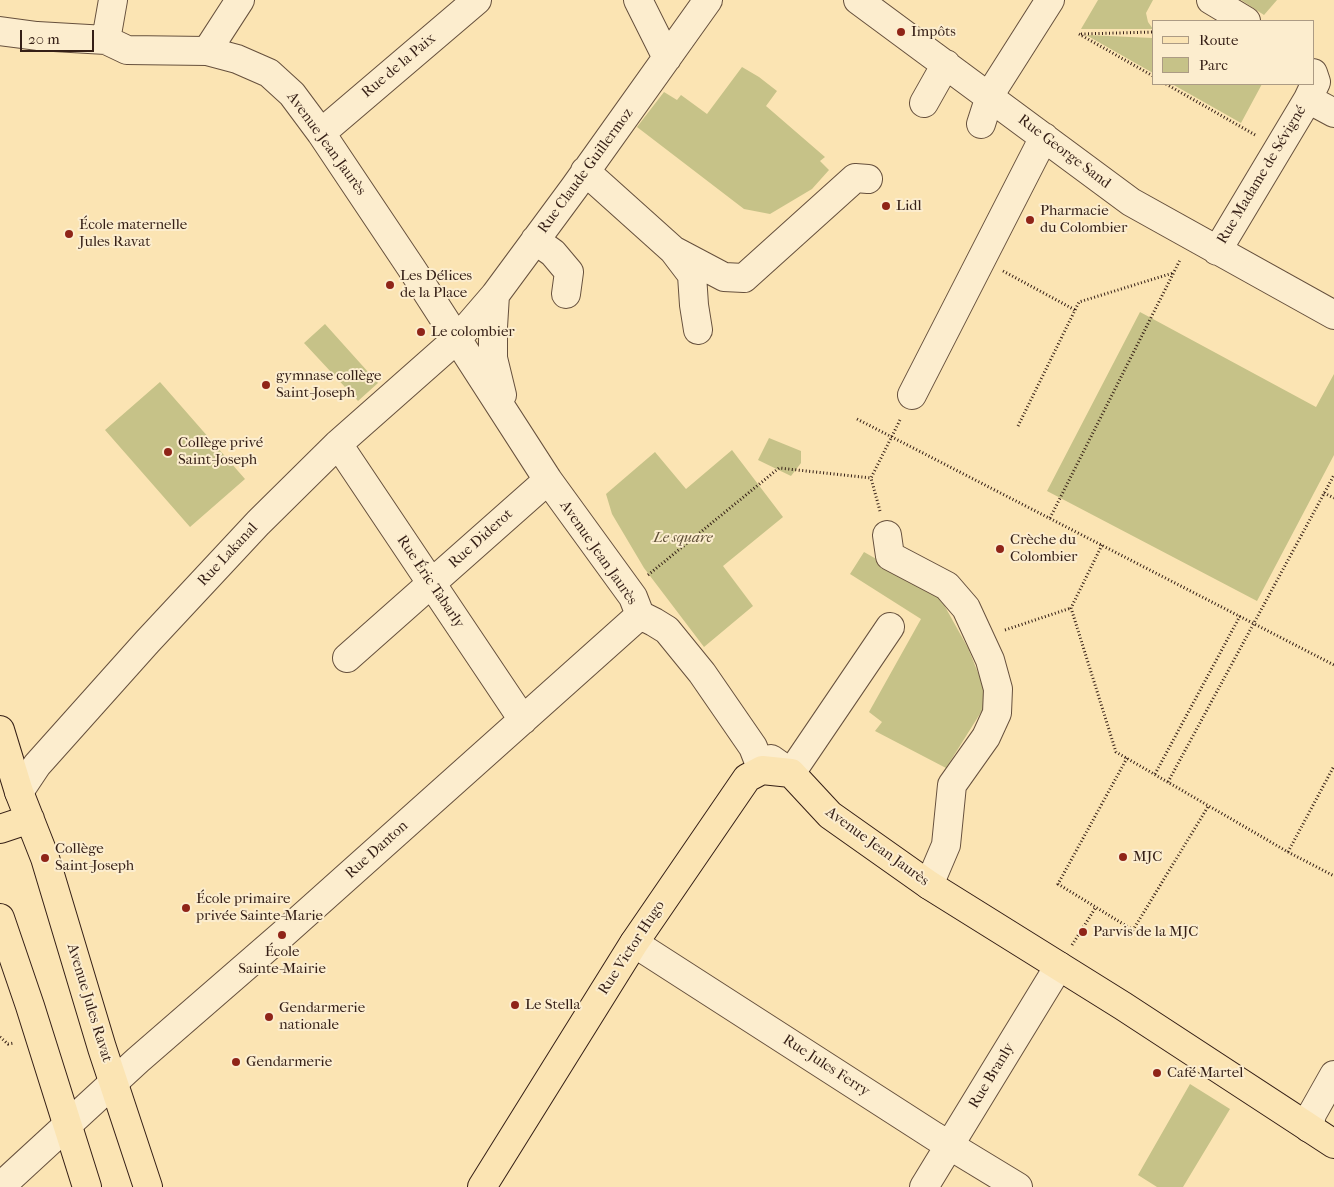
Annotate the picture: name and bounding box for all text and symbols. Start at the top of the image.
scale bar [22,20,96,52]
legend [1152,20,1314,85]
place label: Impôts [911,23,956,41]
marker: Impôts [895,26,907,38]
text: 20 m [28,30,60,48]
street label: Rue de la Paix [358,30,440,102]
text: Route [1199,31,1238,49]
text: Parc [1199,56,1228,74]
street label: Avenue Jean Jaurès [283,89,369,199]
street label: Rue Madame de Sévigné [1214,102,1310,248]
street label: Rue Claude Guillermoz [535,105,637,237]
street label: Rue George Sand [1014,111,1114,193]
place label: Lidl [896,197,922,215]
marker: Lidl [880,200,892,212]
place label: Pharmacie du Colombier [1040,202,1127,237]
marker: Pharmacie du Colombier [1024,214,1036,226]
place label: École maternelle Jules Ravat [79,216,187,251]
marker: École maternelle Jules Ravat [63,228,75,240]
place label: Les Délices de la Place [400,267,472,302]
marker: Les Délices de la Place [384,279,396,291]
place label: Le colombier [431,323,515,341]
marker: Le colombier [415,326,427,338]
place label: gymnase collège Saint-Joseph [276,367,381,402]
marker: gymnase collège Saint-Joseph [260,379,272,391]
place label: Collège privé Saint-Joseph [178,434,263,469]
marker: Collège privé Saint-Joseph [162,446,174,458]
street label: Avenue Jean Jaurès [555,497,641,609]
street label: Rue Diderot [445,505,517,573]
street label: Rue Lakanal [194,520,262,590]
park label: Le square [653,529,713,547]
place label: Crèche du Colombier [1010,531,1077,566]
street label: Rue Éric Tabarly [392,532,468,632]
marker: Crèche du Colombier [994,543,1006,555]
street label: Avenue Jean Jaurès [822,804,932,890]
street label: Rue Danton [342,817,412,883]
place label: Collège Saint-Joseph [55,840,134,875]
place label: MJC [1133,848,1162,866]
marker: MJC [1117,851,1129,863]
marker: Collège Saint-Joseph [39,852,51,864]
place label: École primaire privée Sainte-Marie [196,890,323,925]
street label: Rue Victor Hugo [595,898,669,998]
marker: École primaire privée Sainte-Marie [180,902,192,914]
place label: Parvis de la MJC [1093,923,1198,941]
marker: Parvis de la MJC [1077,926,1089,938]
marker: École Sainte-Mairie [276,929,288,941]
street label: Avenue Jules Ravat [62,941,116,1065]
place label: École Sainte-Mairie [238,943,326,978]
place label: Le Stella [525,996,580,1014]
place label: Gendarmerie nationale [279,999,365,1034]
marker: Le Stella [509,999,521,1011]
marker: Gendarmerie nationale [263,1011,275,1023]
street label: Rue Jules Ferry [779,1031,873,1101]
street label: Rue Branly [965,1040,1019,1112]
place label: Gendarmerie [246,1053,332,1071]
marker: Gendarmerie [230,1056,242,1068]
place label: Café Martel [1167,1064,1243,1082]
marker: Café Martel [1151,1067,1163,1079]

